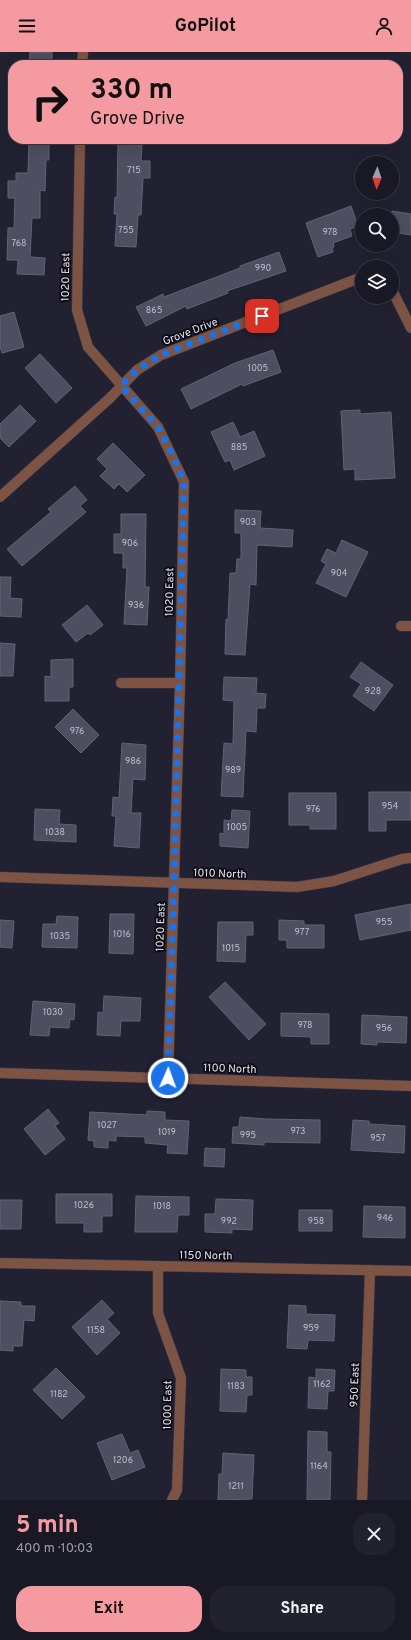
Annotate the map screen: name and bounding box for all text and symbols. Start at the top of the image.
icon: menu [16,15,38,37]
text: GoPilot [175,15,236,38]
icon: person [373,15,395,37]
text: 330 m [90,73,173,109]
icon: right [24,76,76,128]
text: Grove Drive [90,108,185,131]
north arrow [355,156,399,200]
map controls [355,156,399,304]
house number: 715 [127,165,141,176]
button: search [355,208,399,252]
house number: 755 [118,225,134,236]
house number: 978 [322,227,338,238]
house number: 768 [11,238,27,249]
street label: 1020 East [59,252,73,302]
button: layers [355,260,399,304]
house number: 990 [255,263,271,274]
pin [245,299,279,333]
house number: 865 [146,305,162,316]
icon: arrive [251,305,273,327]
street label: Grove Drive [161,315,220,349]
house number: 1005 [248,363,268,374]
house number: 885 [231,442,247,453]
house number: 903 [240,517,256,528]
house number: 906 [122,538,138,549]
street label: 1020 East [163,567,177,617]
house number: 904 [331,568,348,579]
house number: 936 [128,600,144,611]
house number: 928 [365,686,381,697]
house number: 976 [70,726,84,737]
house number: 986 [125,756,141,767]
house number: 989 [225,765,241,776]
house number: 954 [382,801,399,812]
house number: 976 [306,804,320,815]
house number: 1005 [227,822,247,833]
house number: 1038 [45,827,65,838]
street label: 1010 North [193,866,247,882]
street label: 1020 East [153,902,169,952]
house number: 955 [376,917,392,928]
house number: 977 [295,927,310,938]
house number: 1016 [113,929,131,940]
house number: 1035 [50,931,70,942]
house number: 1015 [222,943,240,954]
house number: 1030 [43,1007,63,1018]
house number: 978 [297,1020,313,1031]
house number: 956 [376,1023,392,1034]
position arrow [147,1057,189,1099]
street label: 1100 North [203,1061,257,1077]
house number: 1027 [97,1120,117,1131]
house number: 973 [290,1126,306,1137]
house number: 1019 [158,1127,176,1138]
house number: 995 [240,1130,256,1141]
house number: 957 [370,1133,386,1144]
house number: 1026 [74,1200,94,1211]
house number: 1018 [153,1201,171,1212]
house number: 946 [377,1213,393,1224]
house number: 992 [221,1216,237,1227]
house number: 958 [308,1216,324,1227]
street label: 1150 North [179,1249,233,1263]
house number: 959 [303,1323,319,1334]
house number: 1158 [87,1325,105,1336]
street label: 950 East [347,1363,363,1408]
house number: 1162 [313,1379,331,1390]
street label: 1000 East [161,1380,175,1430]
house number: 1183 [227,1381,245,1392]
house number: 1182 [50,1389,68,1400]
house number: 1206 [113,1455,133,1466]
house number: 1164 [310,1461,328,1472]
house number: 1211 [228,1481,244,1492]
text: 5 min [16,1511,79,1541]
button: close [353,1513,395,1555]
text: 400 m · 10:03 [16,1541,93,1557]
button: Exit [16,1586,202,1632]
button: Share [210,1586,395,1632]

